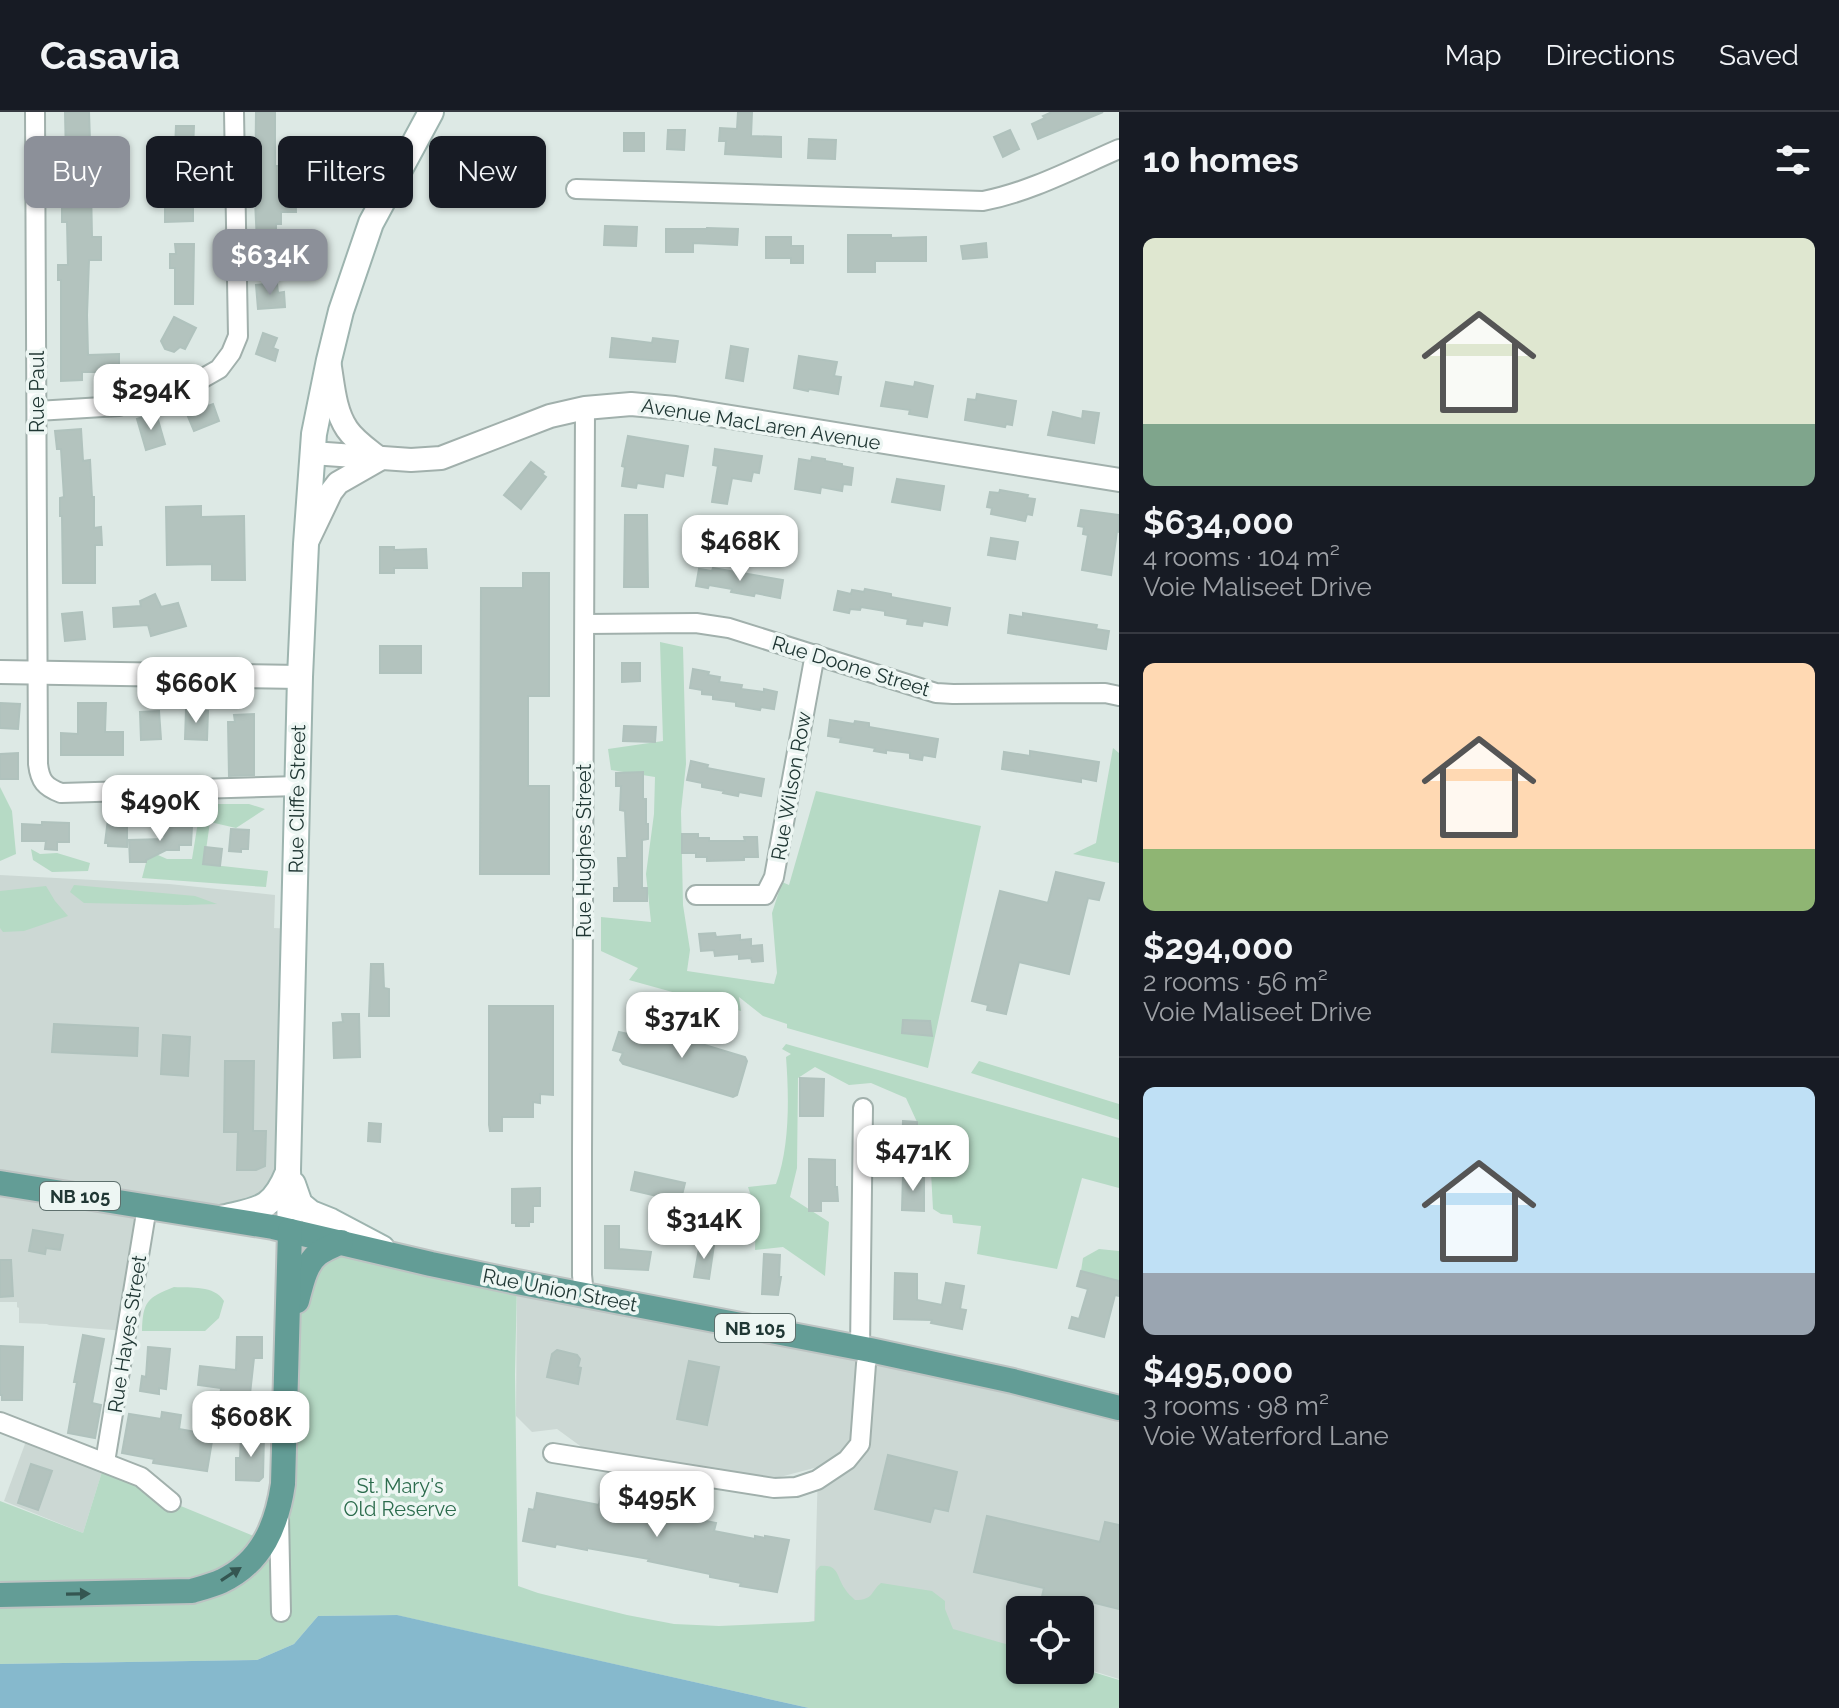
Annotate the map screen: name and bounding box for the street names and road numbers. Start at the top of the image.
street label: Rue Paul [25,350,49,433]
street label: Avenue MacLaren Avenue [640,393,883,455]
street label: Rue Doone Street [769,631,933,701]
street label: Rue Wilson Row [766,710,816,862]
street label: Rue Cliffe Street [284,724,310,874]
street label: Rue Hughes Street [572,764,596,938]
road number: NB 105 [40,1182,120,1210]
street label: Rue Hayes Street [103,1253,151,1415]
street label: Rue Union Street [481,1263,640,1317]
road number: NB 105 [715,1314,795,1342]

